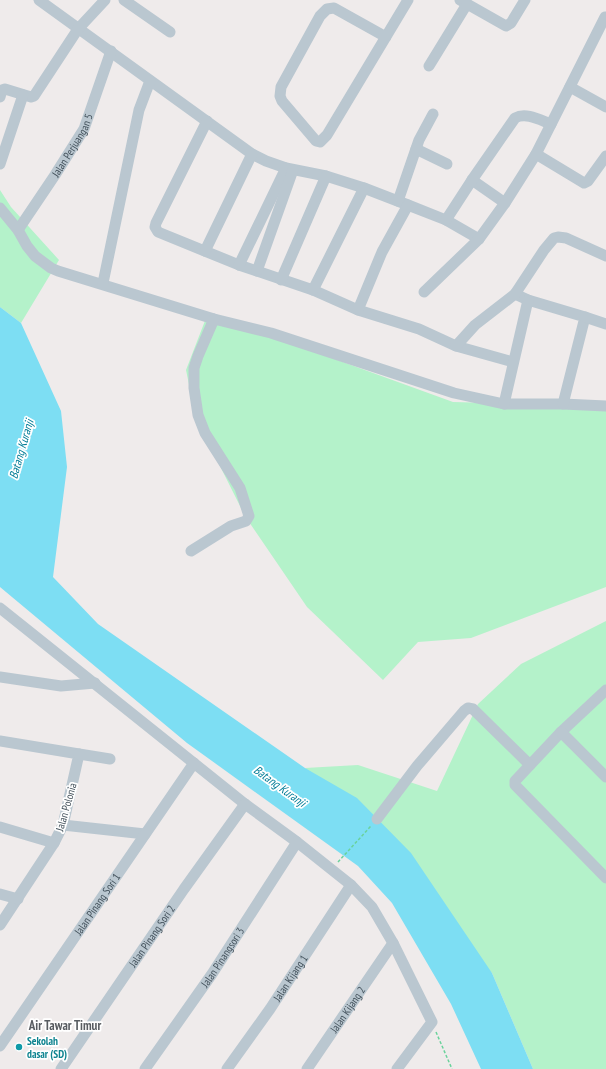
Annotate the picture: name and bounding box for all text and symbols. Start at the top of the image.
street label: Jalan Perjuangan 5 [48,112,96,180]
water label: Batang Kuranji [5,416,37,480]
water label: Batang Kuranji [251,762,310,811]
street label: Jalan Polonia [52,781,80,834]
street label: Jalan Pinang Sori 1 [71,870,123,939]
street label: Jalan Pinang Sori 2 [125,902,178,971]
street label: Jalan Pinangsori 3 [197,925,247,991]
street label: Jalan Kijang 1 [270,952,311,1005]
street label: Jalan Kijang 2 [326,984,368,1036]
district label: Air Tawar Timur [28,1017,101,1034]
place label: Sekolah dasar (SD) [27,1034,67,1061]
marker: Sekolah dasar (SD) [14,1042,24,1052]

